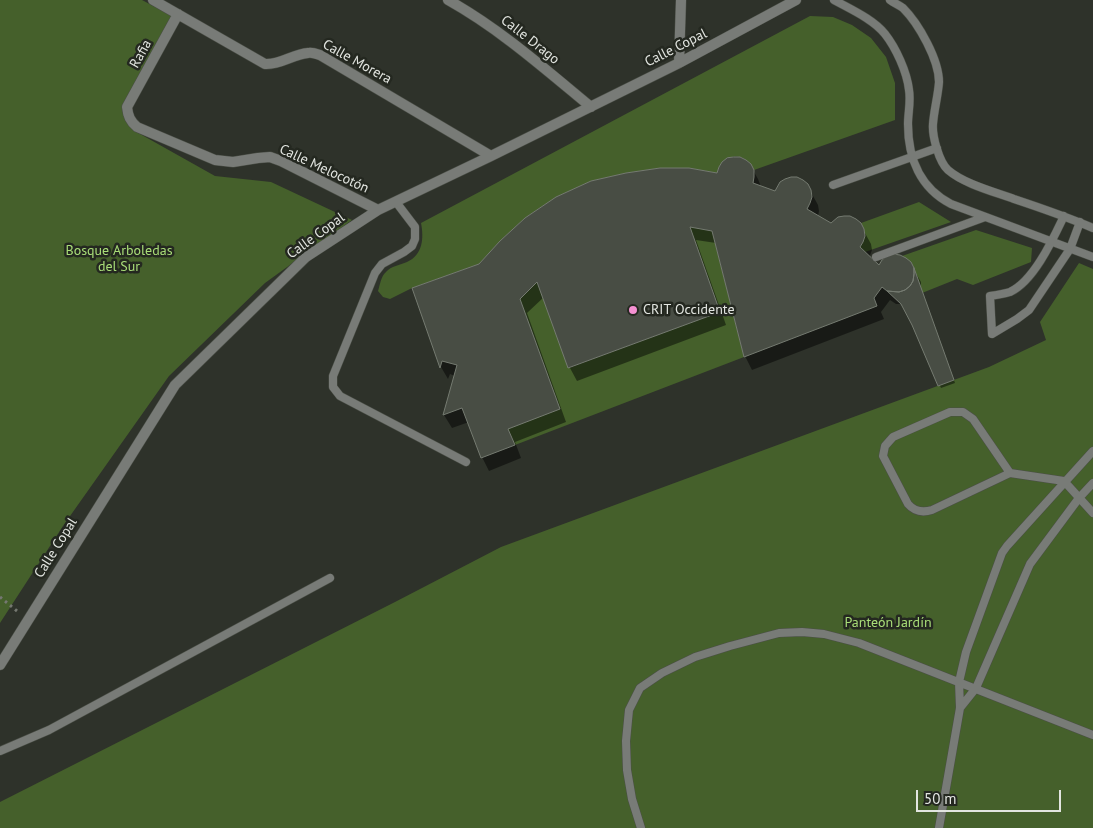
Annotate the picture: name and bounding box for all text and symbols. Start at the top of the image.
street label: Calle Drago [497,12,563,68]
street label: Calle Copal [642,25,710,71]
street label: Calle Morera [320,36,394,88]
street label: Rafia [126,37,156,71]
street label: Calle Melocotón [277,141,371,197]
street label: Calle Copal [284,209,348,263]
park label: Bosque Arboledas del Sur [65,243,173,276]
place label: CRIT Occidente [643,302,735,318]
marker: CRIT Occidente [627,304,639,316]
street label: Calle Copal [31,515,81,581]
park label: Panteón Jardín [844,615,932,631]
scale bar [918,780,1063,812]
text: 50 m [924,789,957,808]

